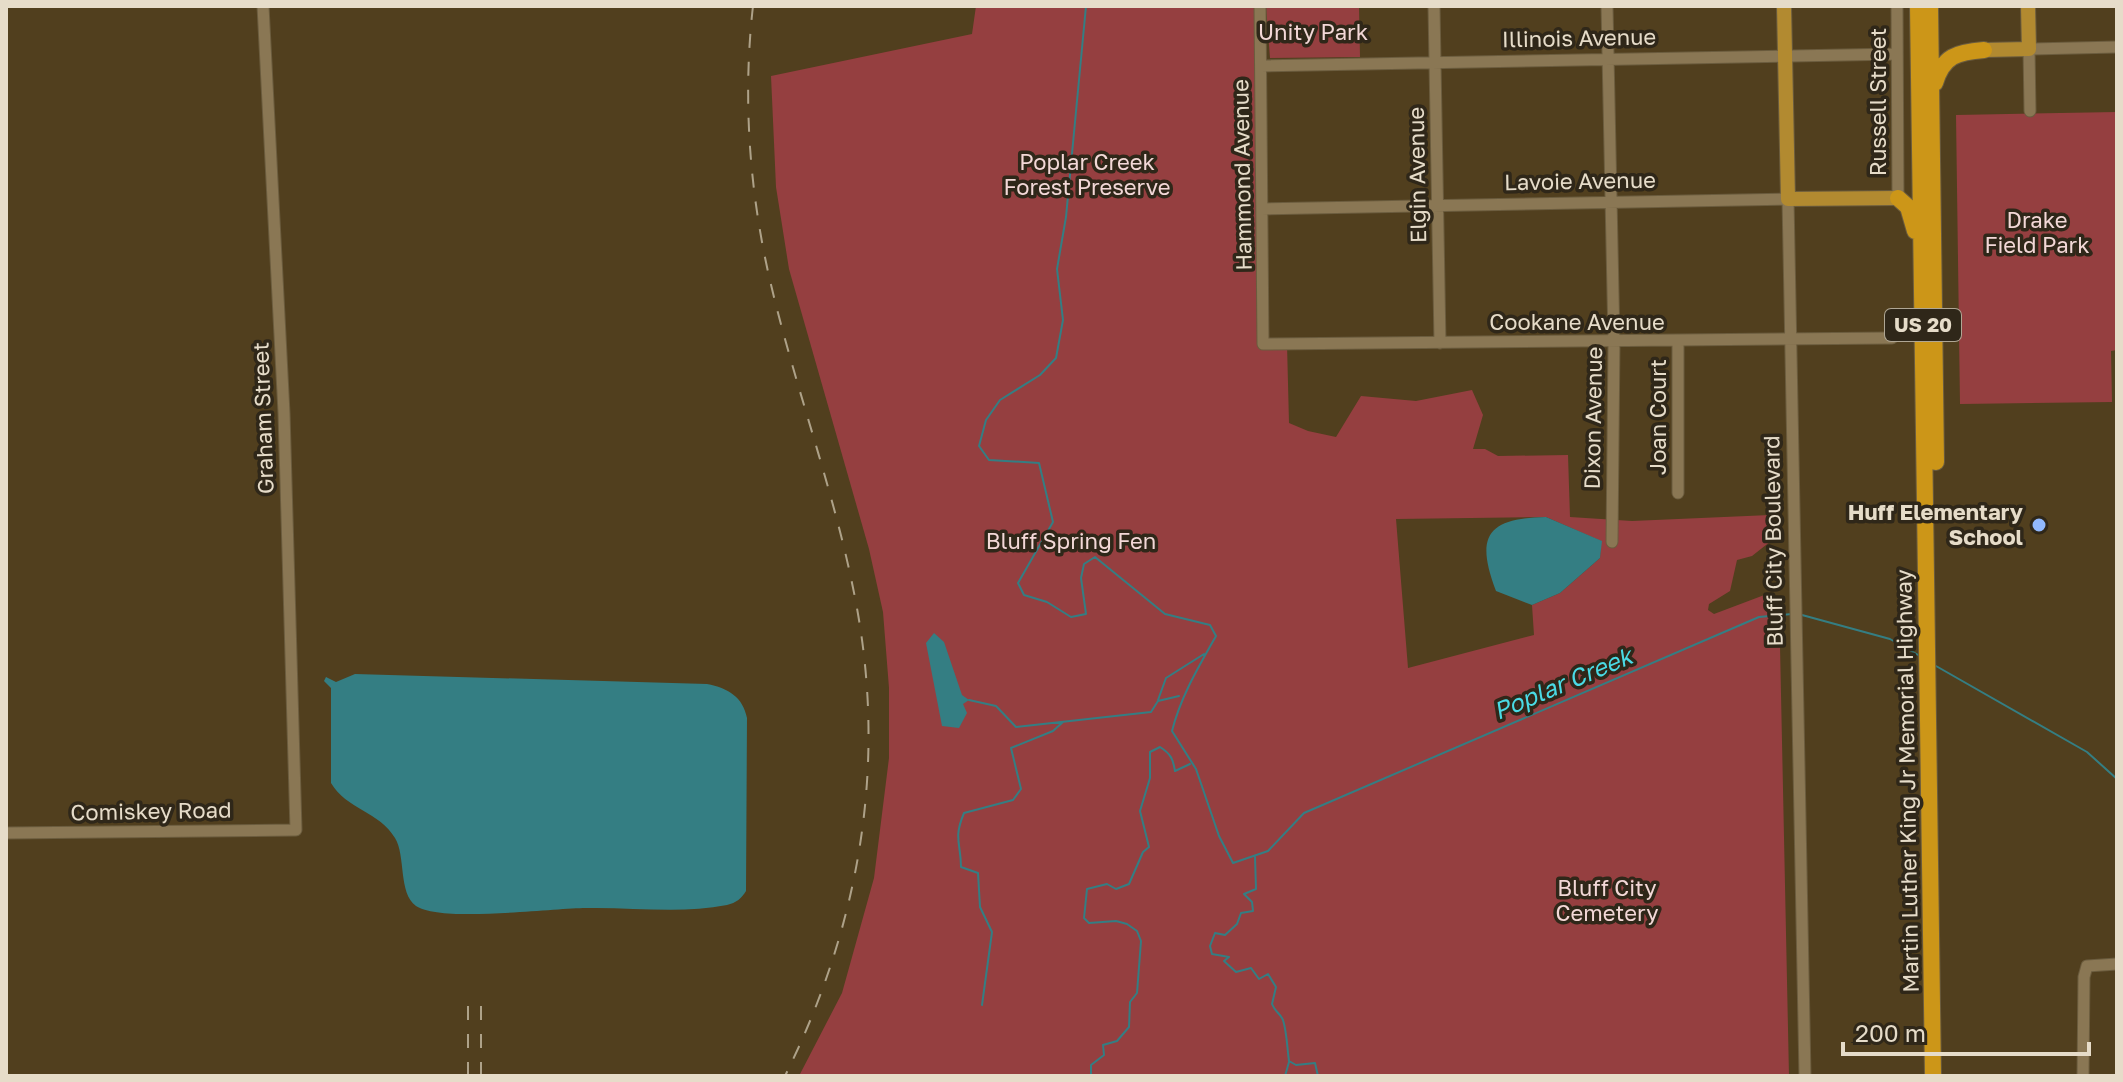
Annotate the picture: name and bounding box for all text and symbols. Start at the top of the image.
park label: Unity Park [1258,18,1368,45]
street label: Illinois Avenue [1502,23,1656,52]
street label: Russell Street [1864,28,1891,176]
street label: Hammond Avenue [1226,79,1257,271]
street label: Elgin Avenue [1402,107,1431,243]
park label: Poplar Creek Forest Preserve [1004,148,1170,200]
street label: Lavoie Avenue [1504,166,1656,195]
park label: Drake Field Park [1984,206,2090,258]
street label: Cookane Avenue [1489,308,1665,335]
road number: US 20 [1885,309,1961,341]
street label: Graham Street [246,341,279,495]
street label: Dixon Avenue [1578,346,1607,490]
street label: Joan Court [1644,359,1671,475]
street label: Bluff City Boulevard [1757,435,1788,647]
place label: Huff Elementary School [1848,498,2023,550]
marker: Huff Elementary School [2030,516,2048,534]
park label: Bluff Spring Fen [986,527,1156,554]
street label: Martin Luther King Jr Memorial Highway [1889,569,1924,993]
water label: Poplar Creek [1489,639,1638,725]
street label: Comiskey Road [70,796,232,825]
park label: Bluff City Cemetery [1555,874,1659,926]
scale bar [1843,1006,2089,1056]
text: 200 m [1855,1018,1926,1047]

